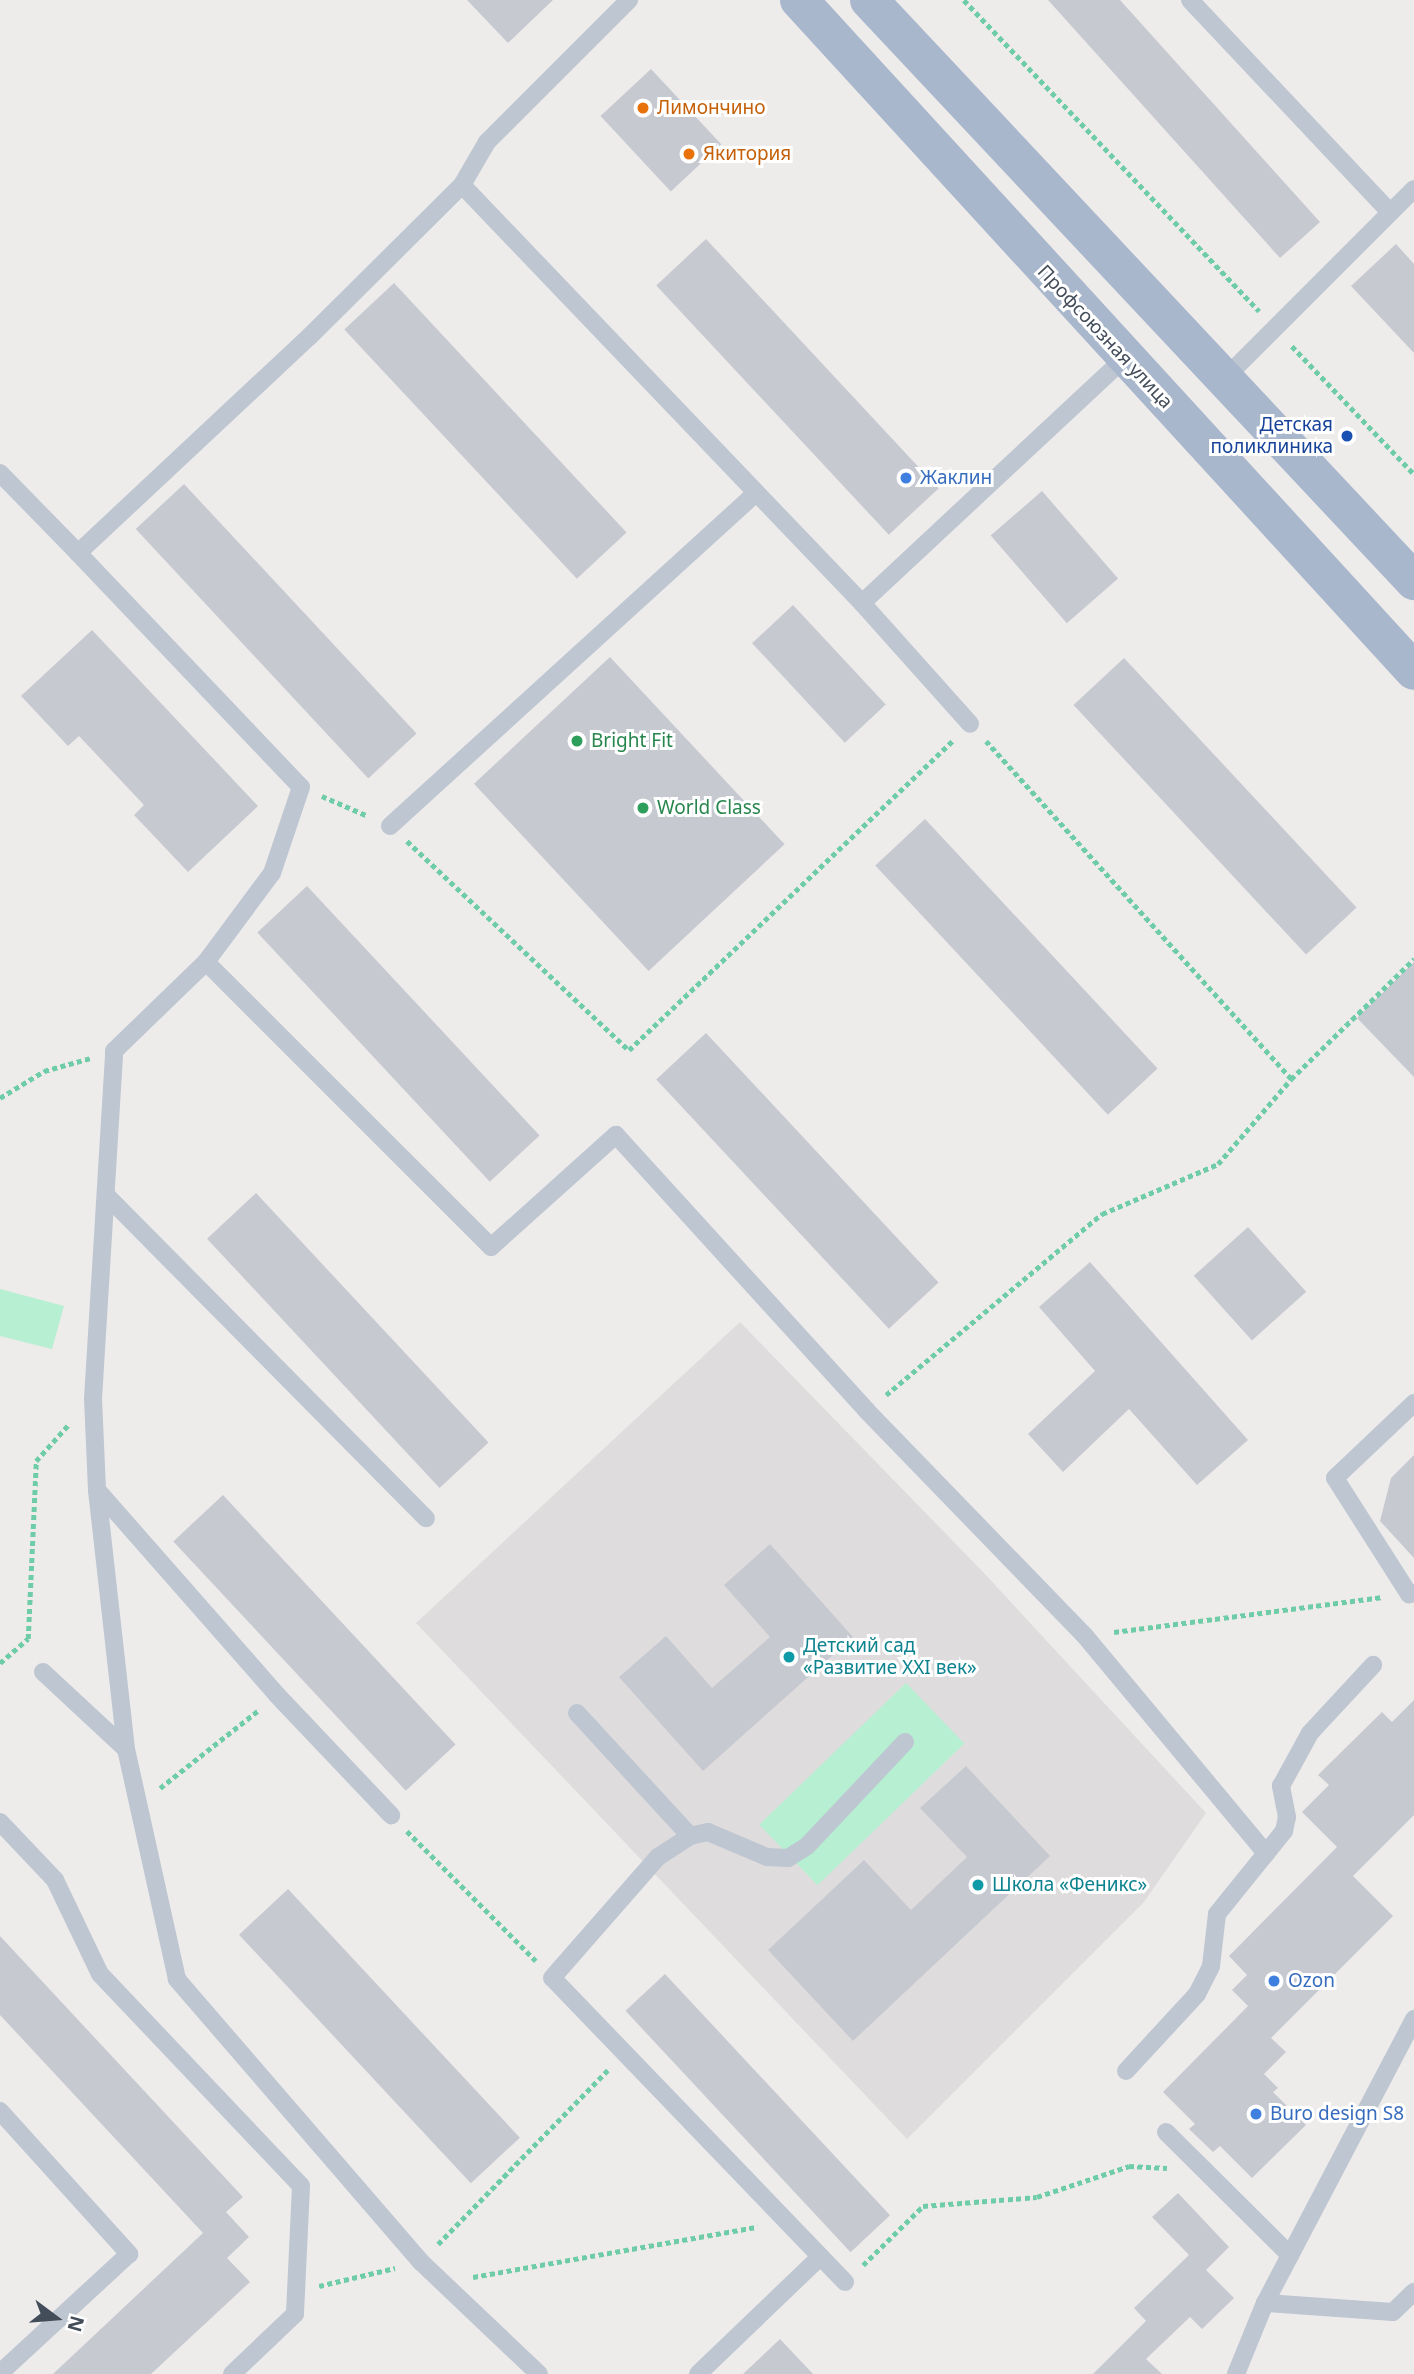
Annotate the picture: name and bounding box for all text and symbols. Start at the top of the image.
place label: Лимончино [657,97,766,119]
marker: Лимончино [635,100,651,116]
place label: Якитория [703,143,791,165]
marker: Якитория [681,146,697,162]
street label: Профсоюзная улица [1033,261,1177,413]
place label: Детская поликлиника [1210,414,1333,458]
marker: Детская поликлиника [1339,428,1355,444]
place label: Жаклин [920,467,992,489]
marker: Жаклин [898,470,914,486]
place label: Bright Fit [591,730,673,752]
marker: Bright Fit [569,733,585,749]
place label: World Class [657,797,761,819]
marker: World Class [635,800,651,816]
place label: Детский сад «Развитие XXI век» [803,1635,977,1679]
marker: Детский сад «Развитие XXI век» [781,1649,797,1665]
place label: Школа «Феникс» [992,1874,1147,1896]
marker: Школа «Феникс» [970,1877,986,1893]
place label: Ozon [1288,1970,1335,1992]
marker: Ozon [1266,1973,1282,1989]
place label: Buro design S8 [1270,2103,1404,2125]
marker: Buro design S8 [1248,2106,1264,2122]
north arrow [21,2283,91,2353]
text: N [62,2313,91,2335]

